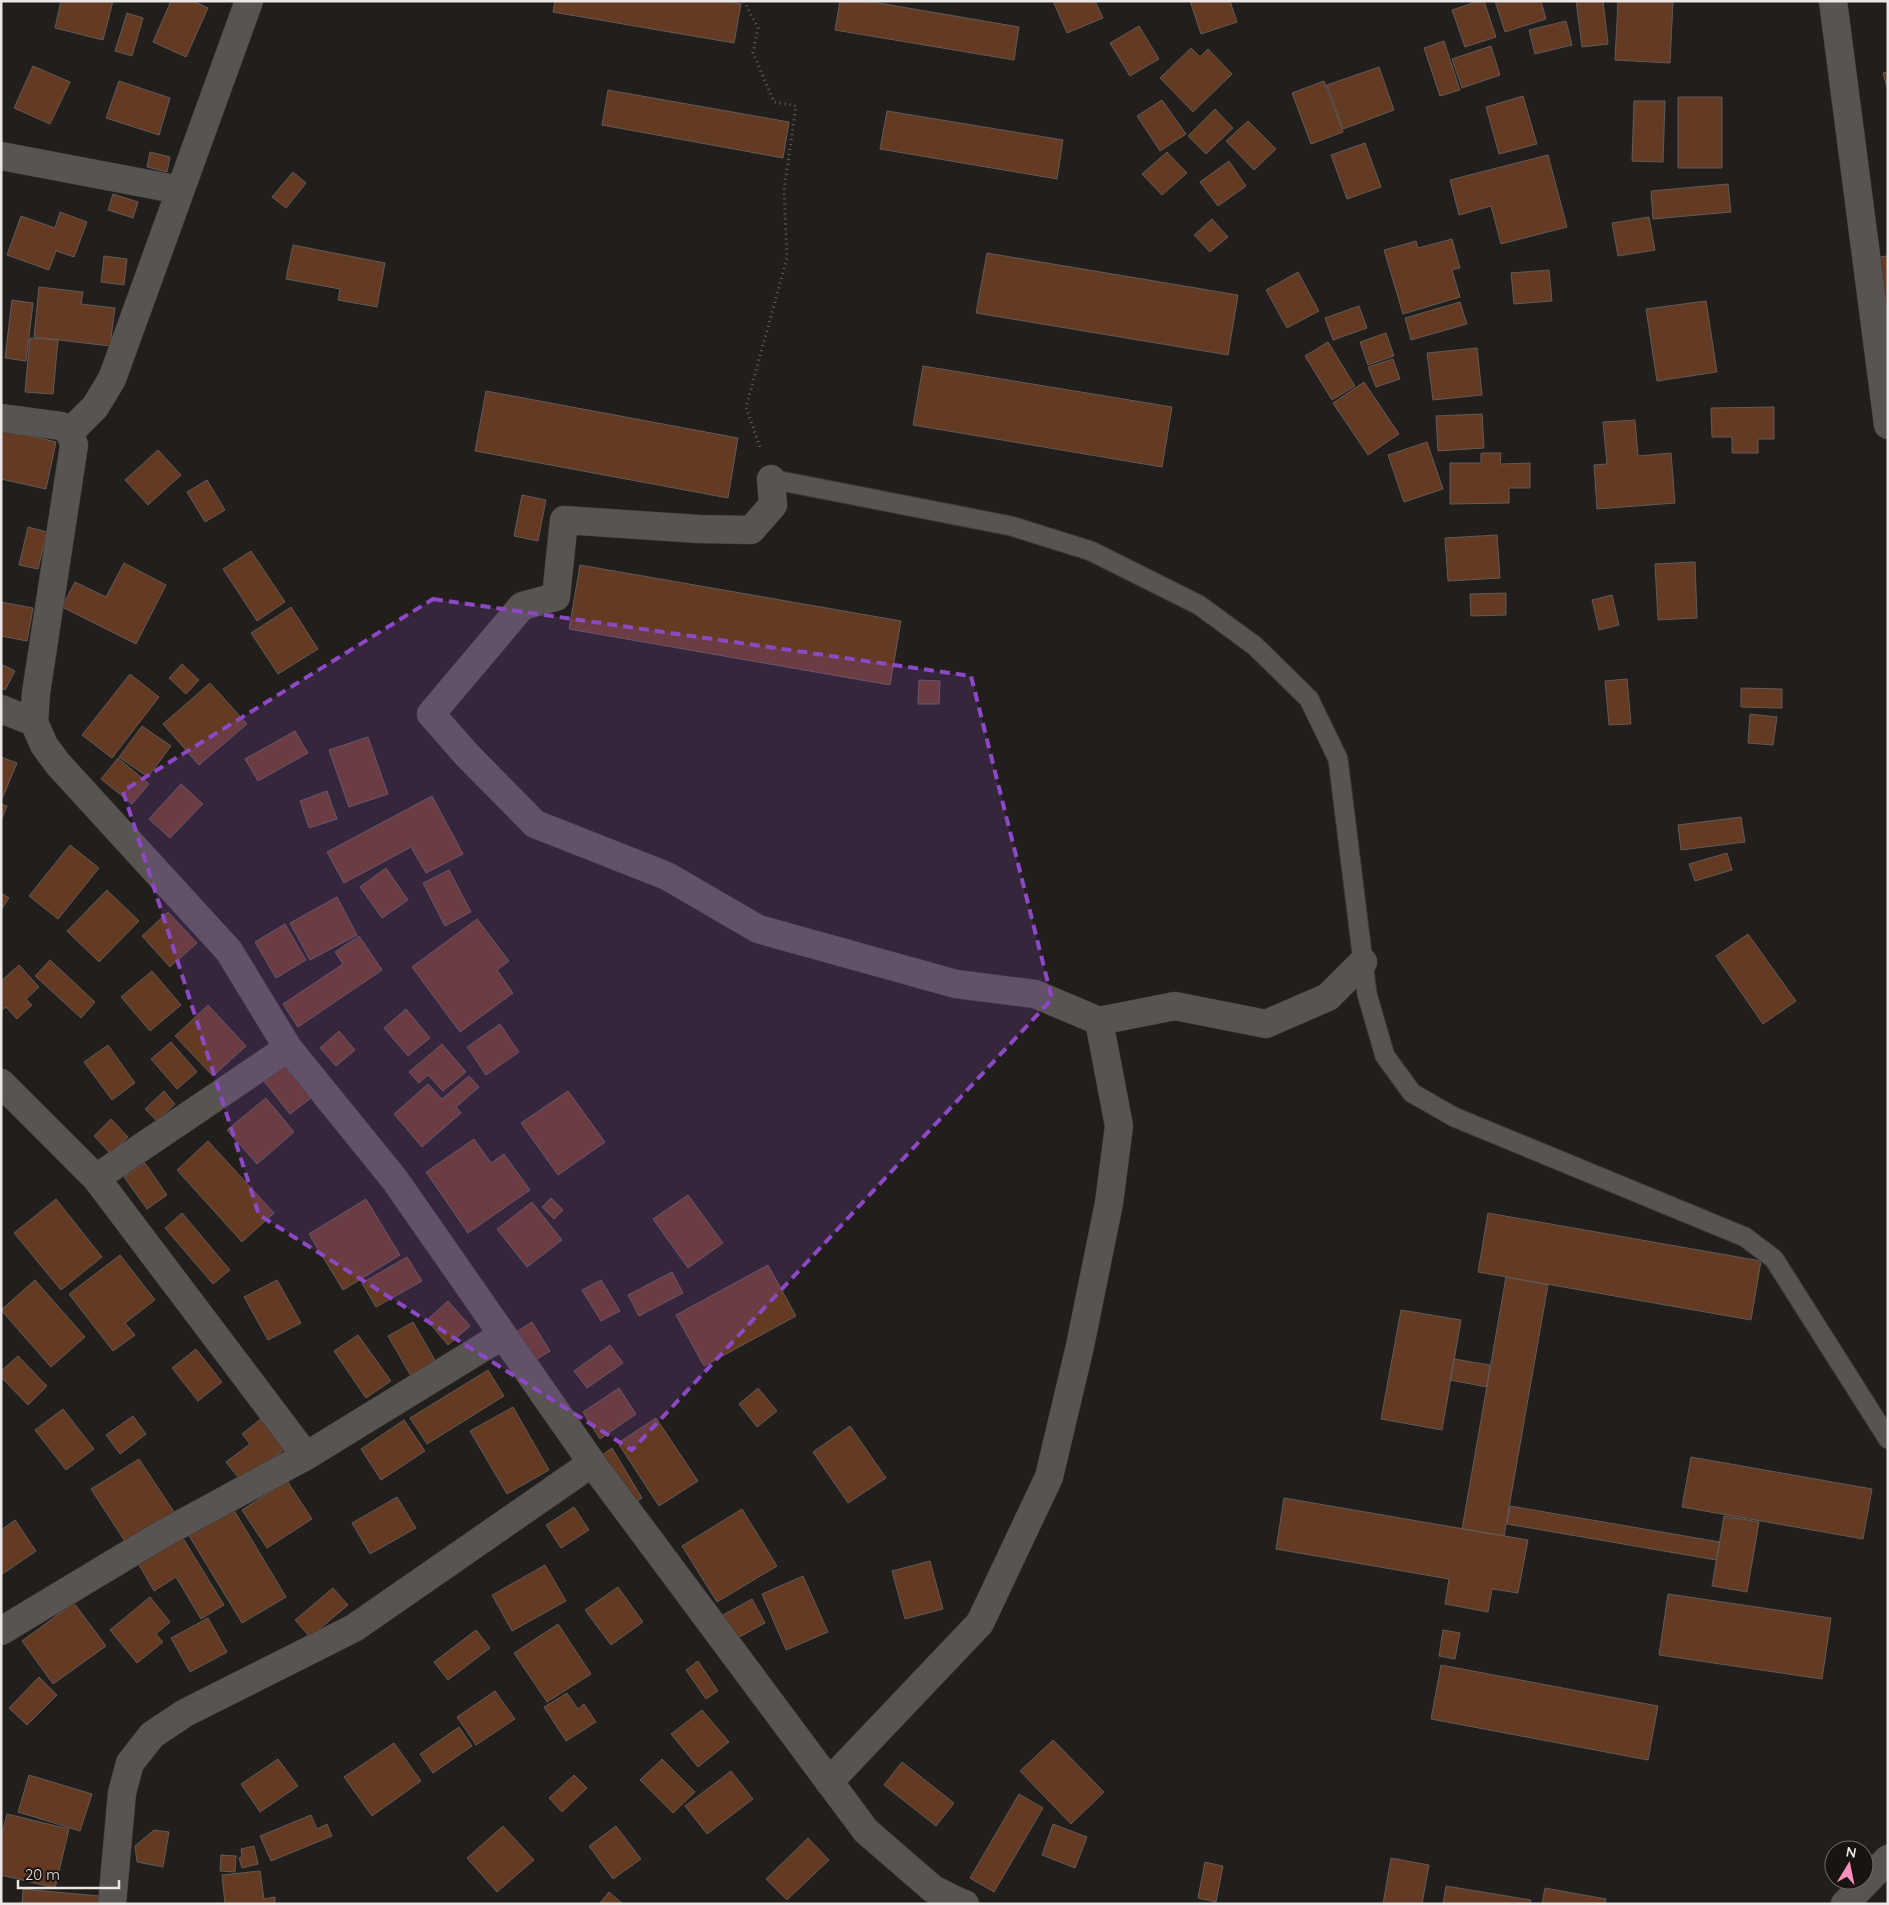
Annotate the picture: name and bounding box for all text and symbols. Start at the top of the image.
north arrow [1824,1840,1874,1890]
text: N [1845,1842,1858,1862]
scale bar [18,1858,119,1890]
text: 20 m [25,1865,60,1884]

